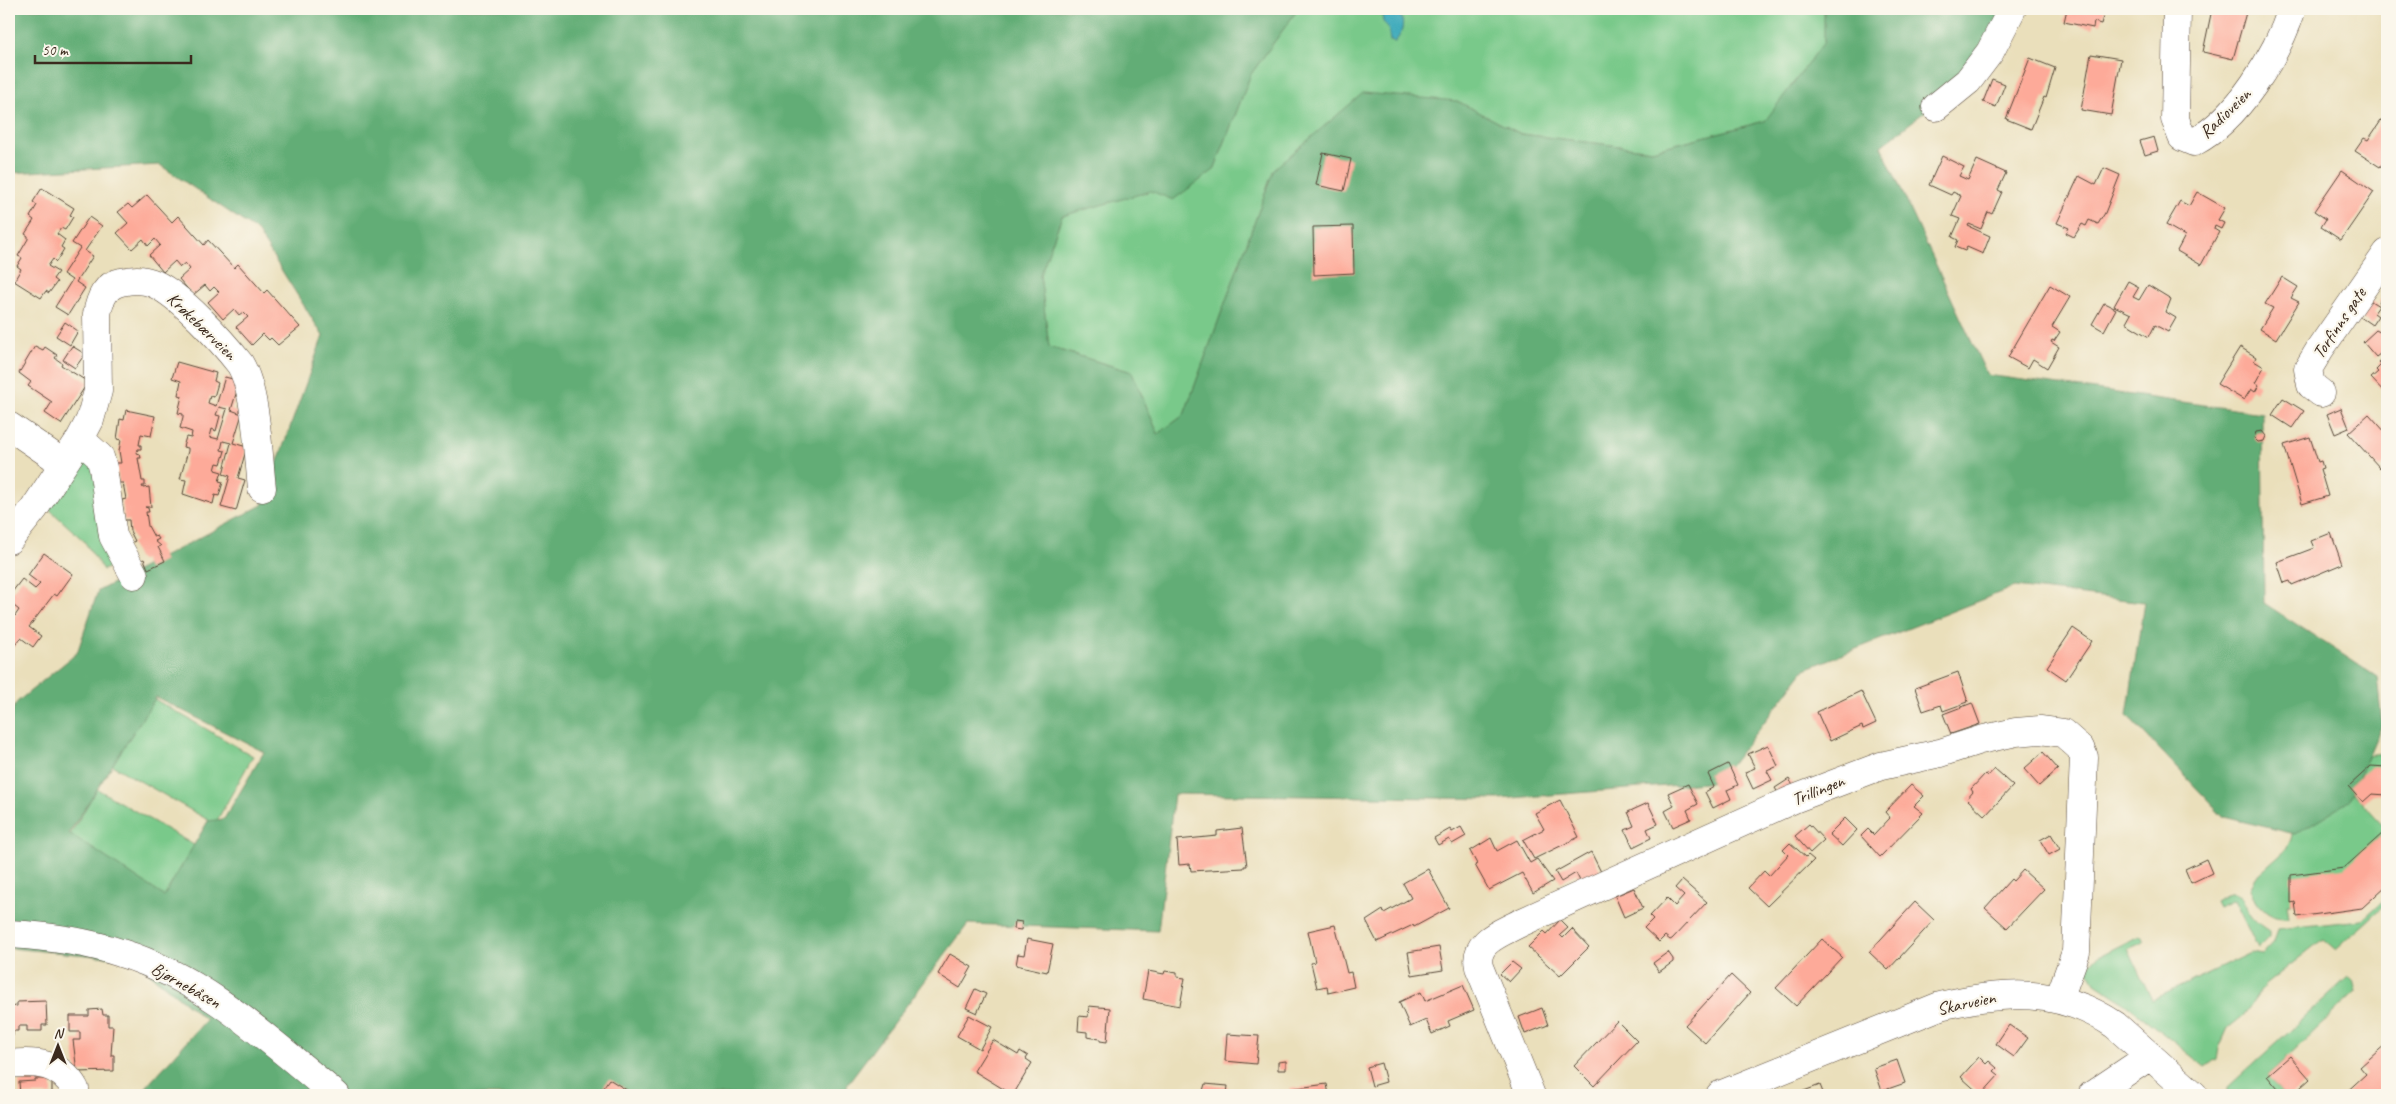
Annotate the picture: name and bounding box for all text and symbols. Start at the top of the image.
scale bar [35,32,191,64]
text: 50 m [42,41,69,60]
street label: Radioveien [2195,82,2256,143]
street label: Torfinns gate [2307,283,2371,363]
street label: Krøkebærveien [163,287,242,365]
street label: Trillingen [1789,769,1848,810]
street label: Bjørnebåsen [148,957,225,1013]
street label: Skarveien [1935,986,1998,1020]
north arrow [32,1022,82,1072]
text: N [54,1025,65,1042]

